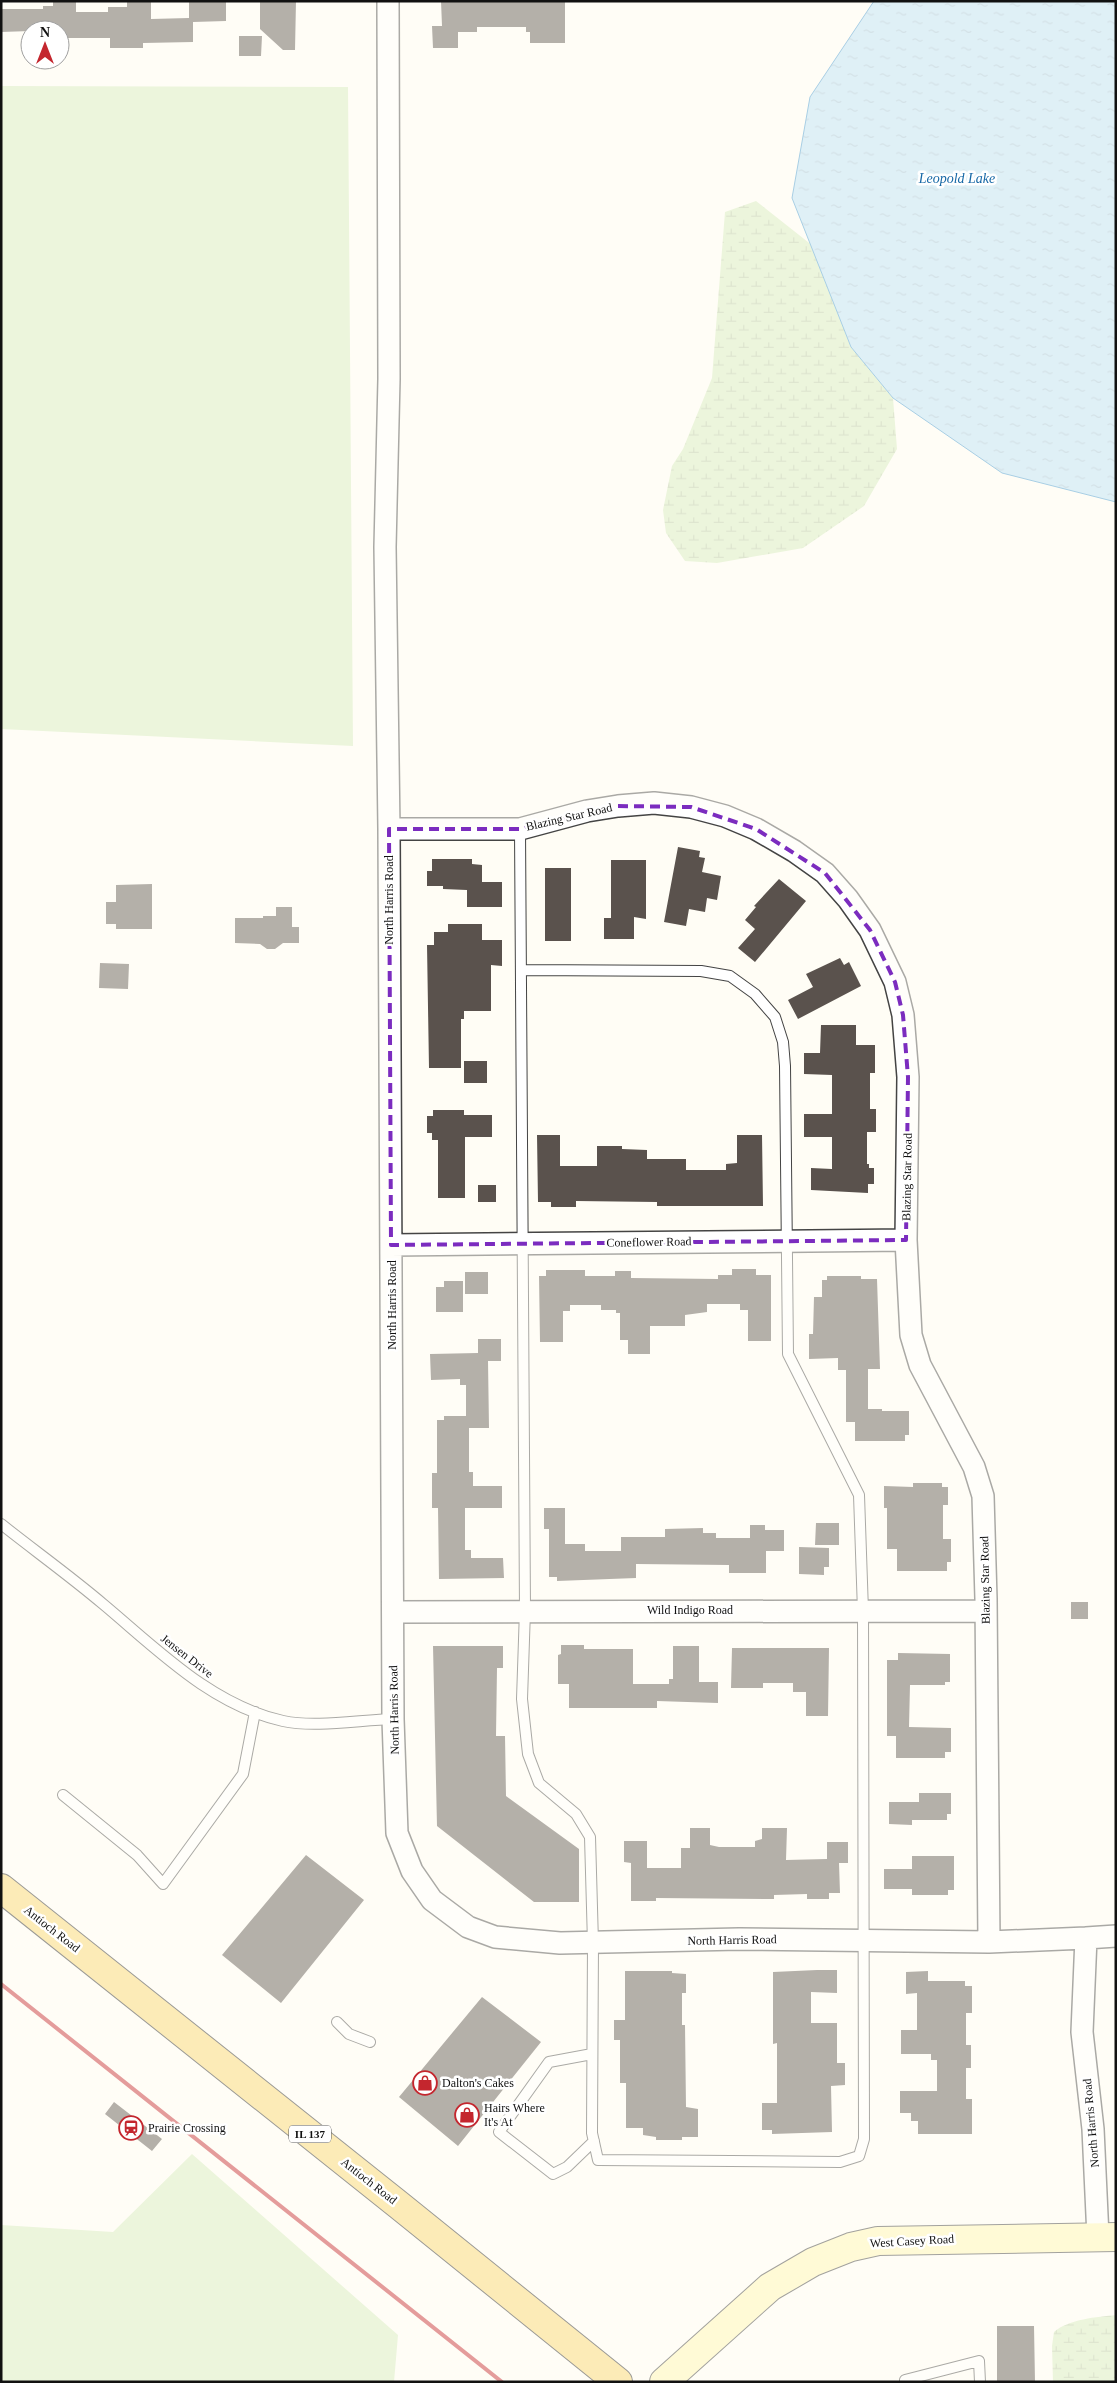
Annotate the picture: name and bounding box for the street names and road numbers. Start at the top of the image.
street label: Blazing Star Road [525,800,613,834]
street label: North Harris Road [382,855,396,945]
street label: Blazing Star Road [899,1133,915,1221]
street label: Coneflower Road [606,1234,692,1250]
street label: North Harris Road [385,1260,399,1350]
street label: Blazing Star Road [977,1536,993,1624]
street label: Wild Indigo Road [647,1603,733,1617]
street label: Jensen Drive [158,1631,216,1681]
street label: North Harris Road [386,1665,402,1755]
street label: Antioch Road [21,1903,83,1955]
street label: North Harris Road [687,1932,777,1948]
street label: North Harris Road [1080,2078,1102,2168]
road number: IL 137 [289,2126,331,2142]
street label: Antioch Road [338,2155,400,2207]
street label: West Casey Road [870,2232,954,2250]

